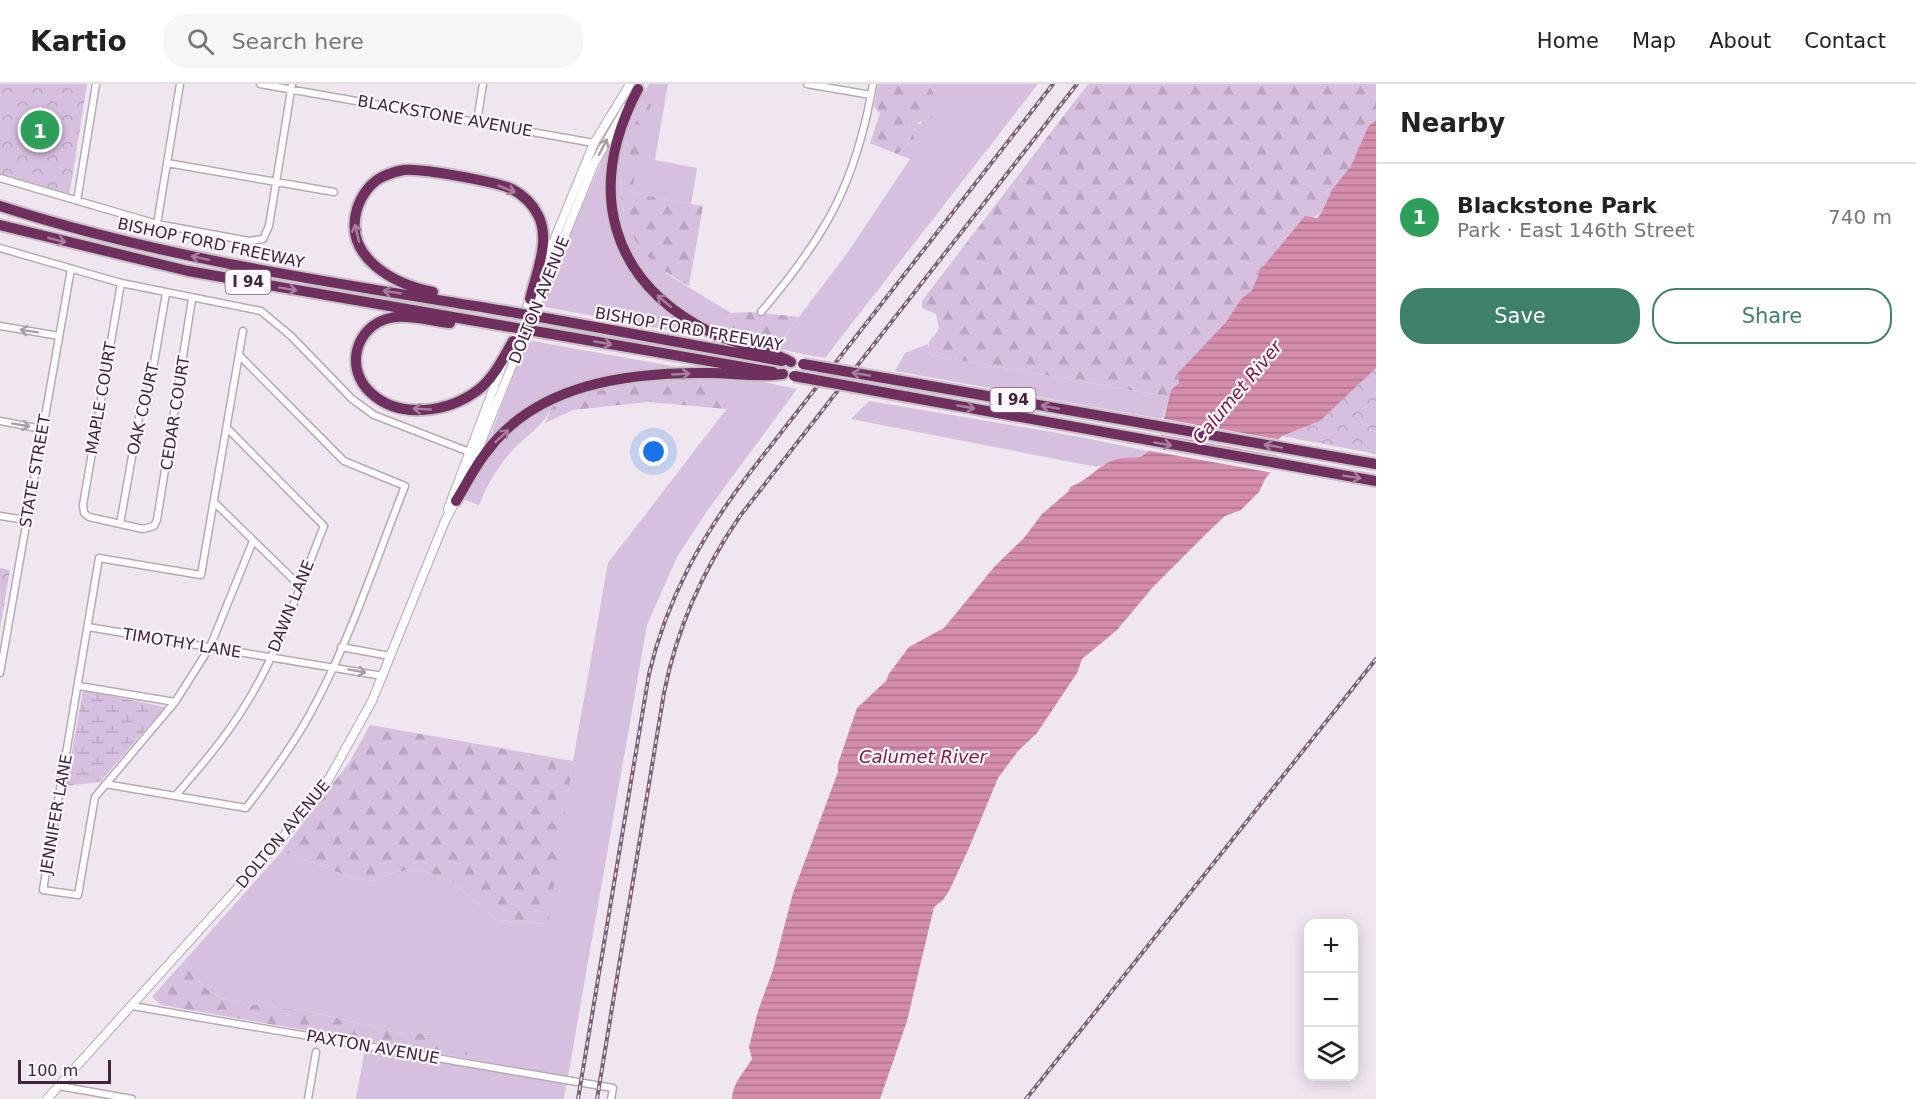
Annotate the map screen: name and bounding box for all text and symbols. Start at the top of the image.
search box [163,14,583,68]
text: Kartio [30,25,127,58]
icon: search [184,25,217,58]
text: Search here [232,29,364,54]
text: Home [1537,29,1599,53]
text: Map [1632,29,1676,53]
text: About [1709,29,1771,53]
text: Contact [1804,29,1886,53]
street label: BLACKSTONE AVENUE [356,91,534,141]
pin: 1 [20,108,60,152]
text: Nearby [1400,108,1505,138]
one-way arrow [597,139,609,156]
one-way arrow [498,184,516,195]
text: Blackstone Park [1457,193,1657,218]
text: 1 [1413,205,1426,229]
text: 740 m [1828,205,1892,229]
street label: BISHOP FORD FREEWAY [116,214,306,272]
text: Park · East 146th Street [1457,218,1695,242]
one-way arrow [350,224,362,243]
street label: DOLTON AVENUE [505,233,573,367]
one-way arrow [47,235,66,247]
one-way arrow [191,252,210,264]
road number: I 94 [226,270,270,294]
one-way arrow [278,283,298,294]
one-way arrow [382,286,402,297]
button: Save [1400,288,1640,344]
button: Share [1652,288,1892,344]
one-way arrow [657,294,672,308]
street label: BISHOP FORD FREEWAY [594,303,785,355]
one-way arrow [20,326,40,337]
water label: Calumet River [1188,335,1287,448]
one-way arrow [593,338,612,349]
street label: MAPLE COURT [82,340,120,456]
street label: CEDAR COURT [157,354,193,472]
street label: OAK COURT [123,361,163,457]
one-way arrow [852,368,871,379]
one-way arrow [670,369,690,380]
road number: I 94 [990,388,1036,412]
one-way arrow [1041,401,1061,412]
one-way arrow [956,402,976,413]
one-way arrow [412,404,432,415]
street label: STATE STREET [16,413,54,529]
one-way arrow [11,420,31,431]
one-way arrow [494,429,509,443]
your location [639,437,668,466]
one-way arrow [1152,439,1172,450]
one-way arrow [1263,440,1283,451]
one-way arrow [1341,471,1361,482]
street label: DAWN LANE [264,557,318,655]
street label: TIMOTHY LANE [120,624,243,662]
one-way arrow [347,666,367,677]
water label: Calumet River [859,746,989,767]
street label: JENNIFER LANE [36,753,76,876]
street label: DOLTON AVENUE [232,776,334,892]
map controls [1304,919,1358,1081]
button: + [1304,919,1358,973]
button: − [1304,973,1358,1027]
street label: PAXTON AVENUE [305,1026,441,1068]
button: layers [1304,1027,1358,1081]
scale bar [18,1057,111,1084]
text: 100 m [27,1061,78,1080]

